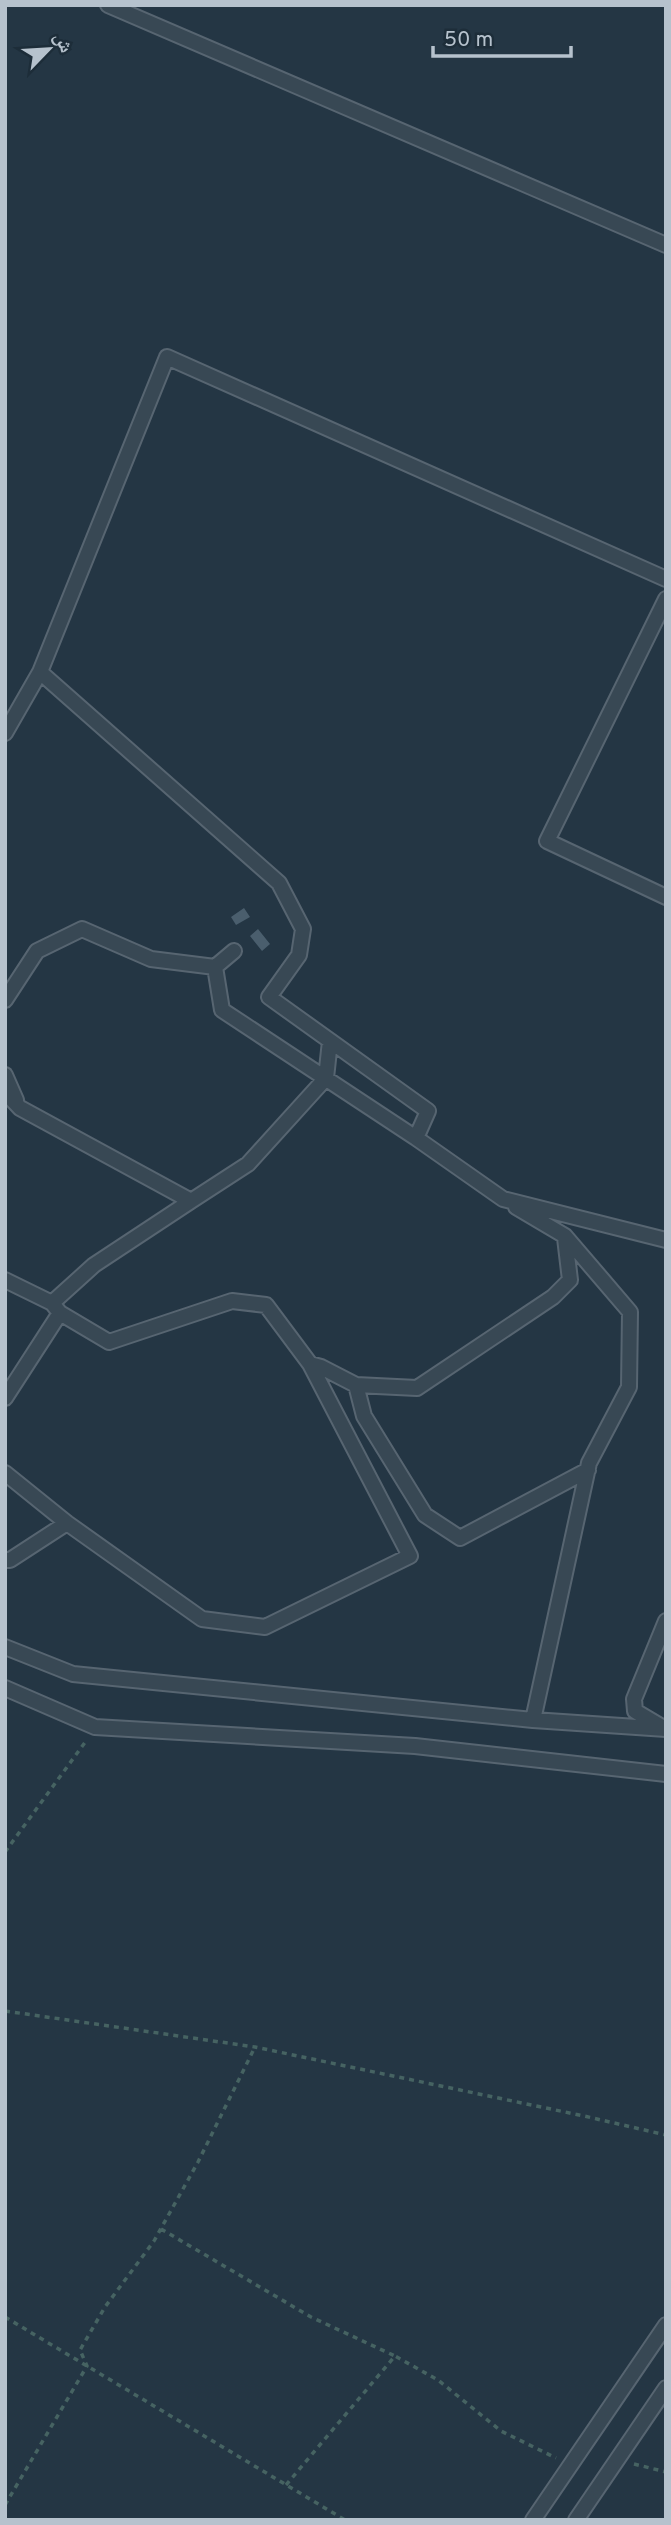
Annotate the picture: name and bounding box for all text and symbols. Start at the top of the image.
north arrow [14,14,84,84]
scale bar [433,14,571,58]
text: 50 m [444,27,493,54]
text: ش [47,28,78,57]

